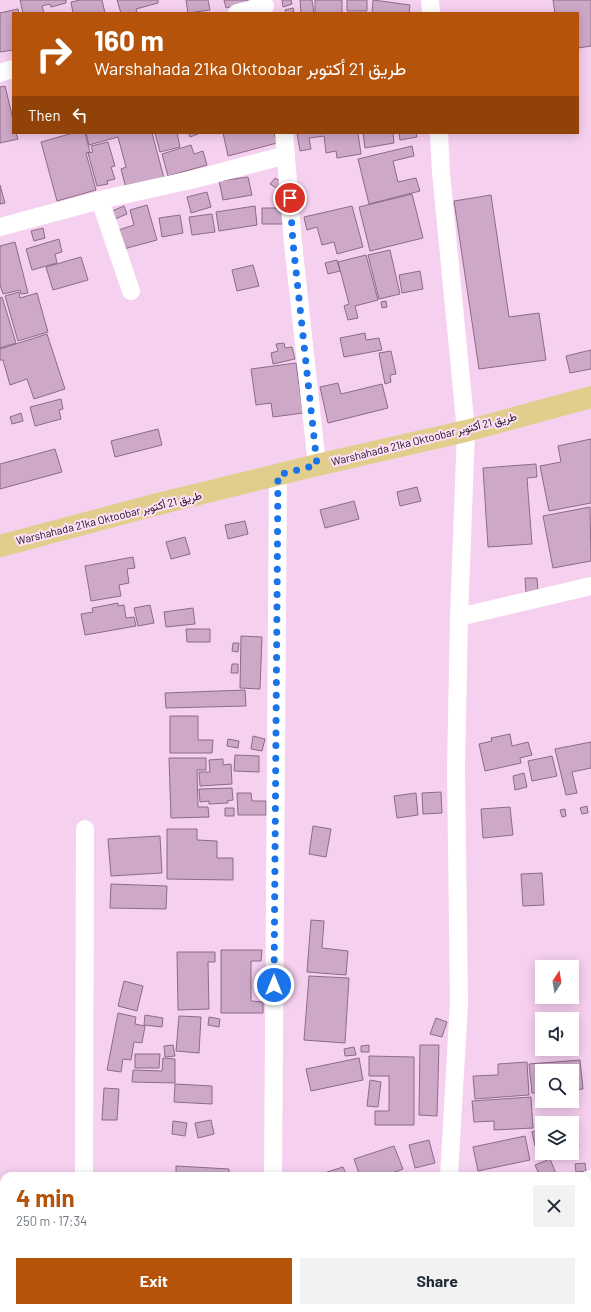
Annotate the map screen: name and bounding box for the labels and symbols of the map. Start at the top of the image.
pin [273,181,307,215]
street label: Warshahada 21ka Oktoobar طريق 21 أكتوبر [330,409,518,469]
street label: Warshahada 21ka Oktoobar طريق 21 أكتوبر [15,488,203,548]
north arrow [535,960,579,1004]
position arrow [253,964,295,1006]

